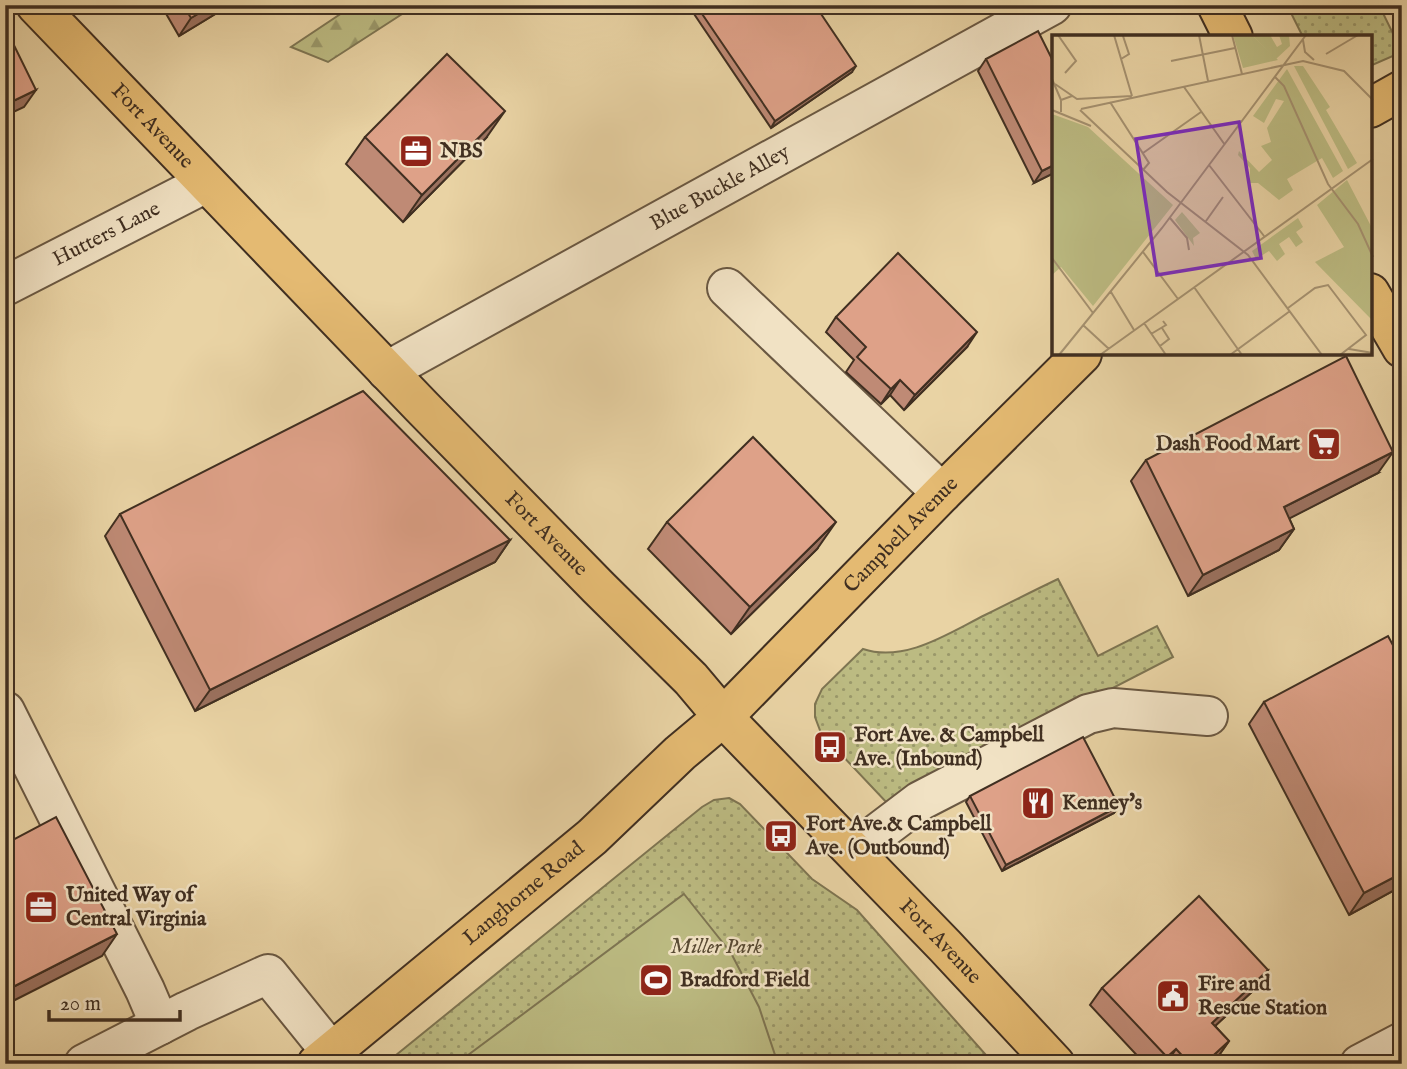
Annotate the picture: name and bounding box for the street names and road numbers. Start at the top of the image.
street label: Fort Avenue [105,78,200,175]
street label: Blue Buckle Alley [645,138,795,237]
street label: Hutters Lane [48,195,165,273]
street label: Campbell Avenue [838,471,964,599]
street label: Fort Avenue [499,486,594,582]
street label: Langhorne Road [457,835,591,951]
street label: Fort Avenue [893,893,988,990]

